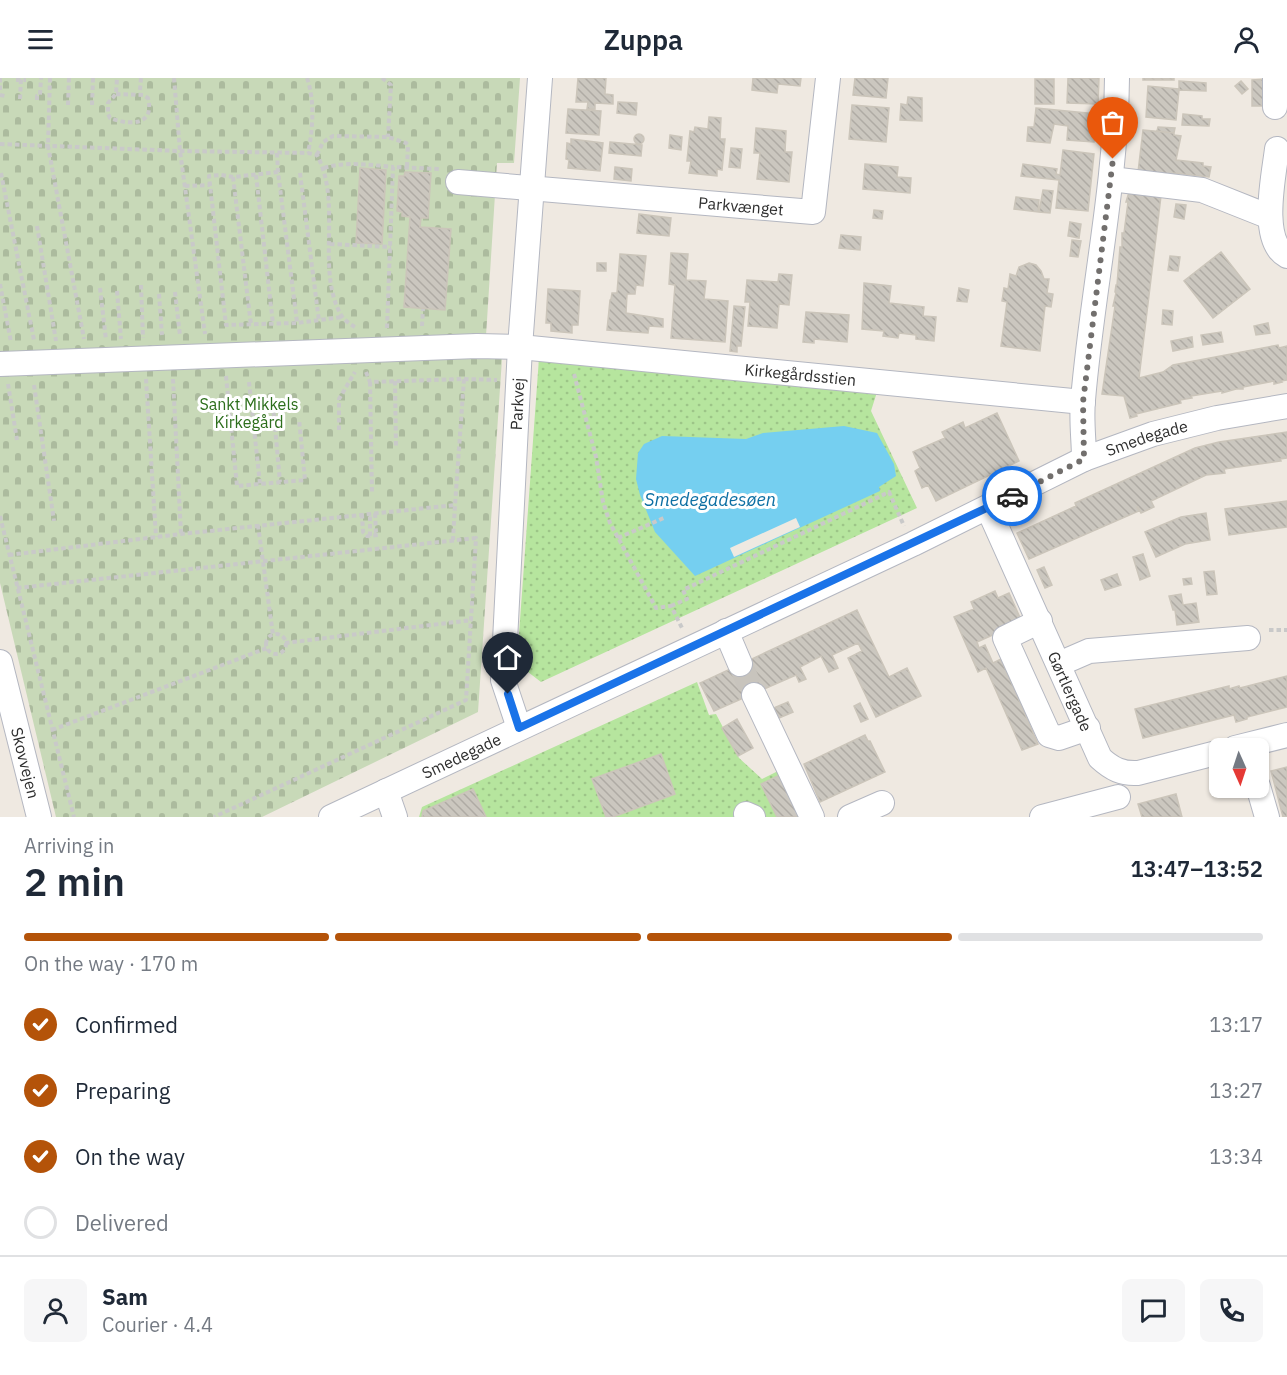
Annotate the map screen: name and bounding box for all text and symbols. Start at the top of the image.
text: Zuppa [604,22,683,57]
icon: menu [24,23,57,56]
icon: person [1230,23,1263,56]
pin [1087,97,1138,159]
icon: bag [1096,106,1129,139]
street label: Parkvænget [697,192,784,219]
street label: Kirkegårdsstien [744,359,857,390]
street label: Parkvej [506,377,528,431]
park label: Sankt Mikkels Kirkegård [199,394,299,432]
street label: Smedegade [1103,416,1190,460]
courier [982,466,1042,526]
icon: car [996,480,1029,513]
water label: Smedegadesøen [644,488,776,511]
pin [482,632,533,694]
icon: home [491,641,524,674]
street label: Gørtlergade [1044,648,1097,735]
street label: Skovvejen [7,725,44,801]
street label: Smedegade [419,729,504,783]
north arrow [1209,738,1269,798]
map controls [1209,738,1269,798]
text: Arriving in [24,832,114,859]
text: 13:47–13:52 [1130,854,1263,883]
text: 2 min [24,856,125,907]
text: On the way · 170 m [24,950,198,977]
icon: check [24,1008,57,1041]
text: Confirmed [75,1010,178,1039]
text: 13:17 [1209,1011,1263,1038]
icon: check [24,1074,57,1107]
text: Preparing [75,1076,170,1105]
text: 13:27 [1209,1077,1263,1104]
icon: check [24,1140,57,1173]
text: On the way [75,1142,185,1171]
text: 13:34 [1209,1143,1263,1170]
text: Delivered [75,1208,169,1237]
button: person [24,1279,87,1342]
button: chat [1122,1279,1185,1342]
button: phone [1200,1279,1263,1342]
text: Sam [102,1282,148,1311]
text: Courier · 4.4 [102,1311,213,1338]

